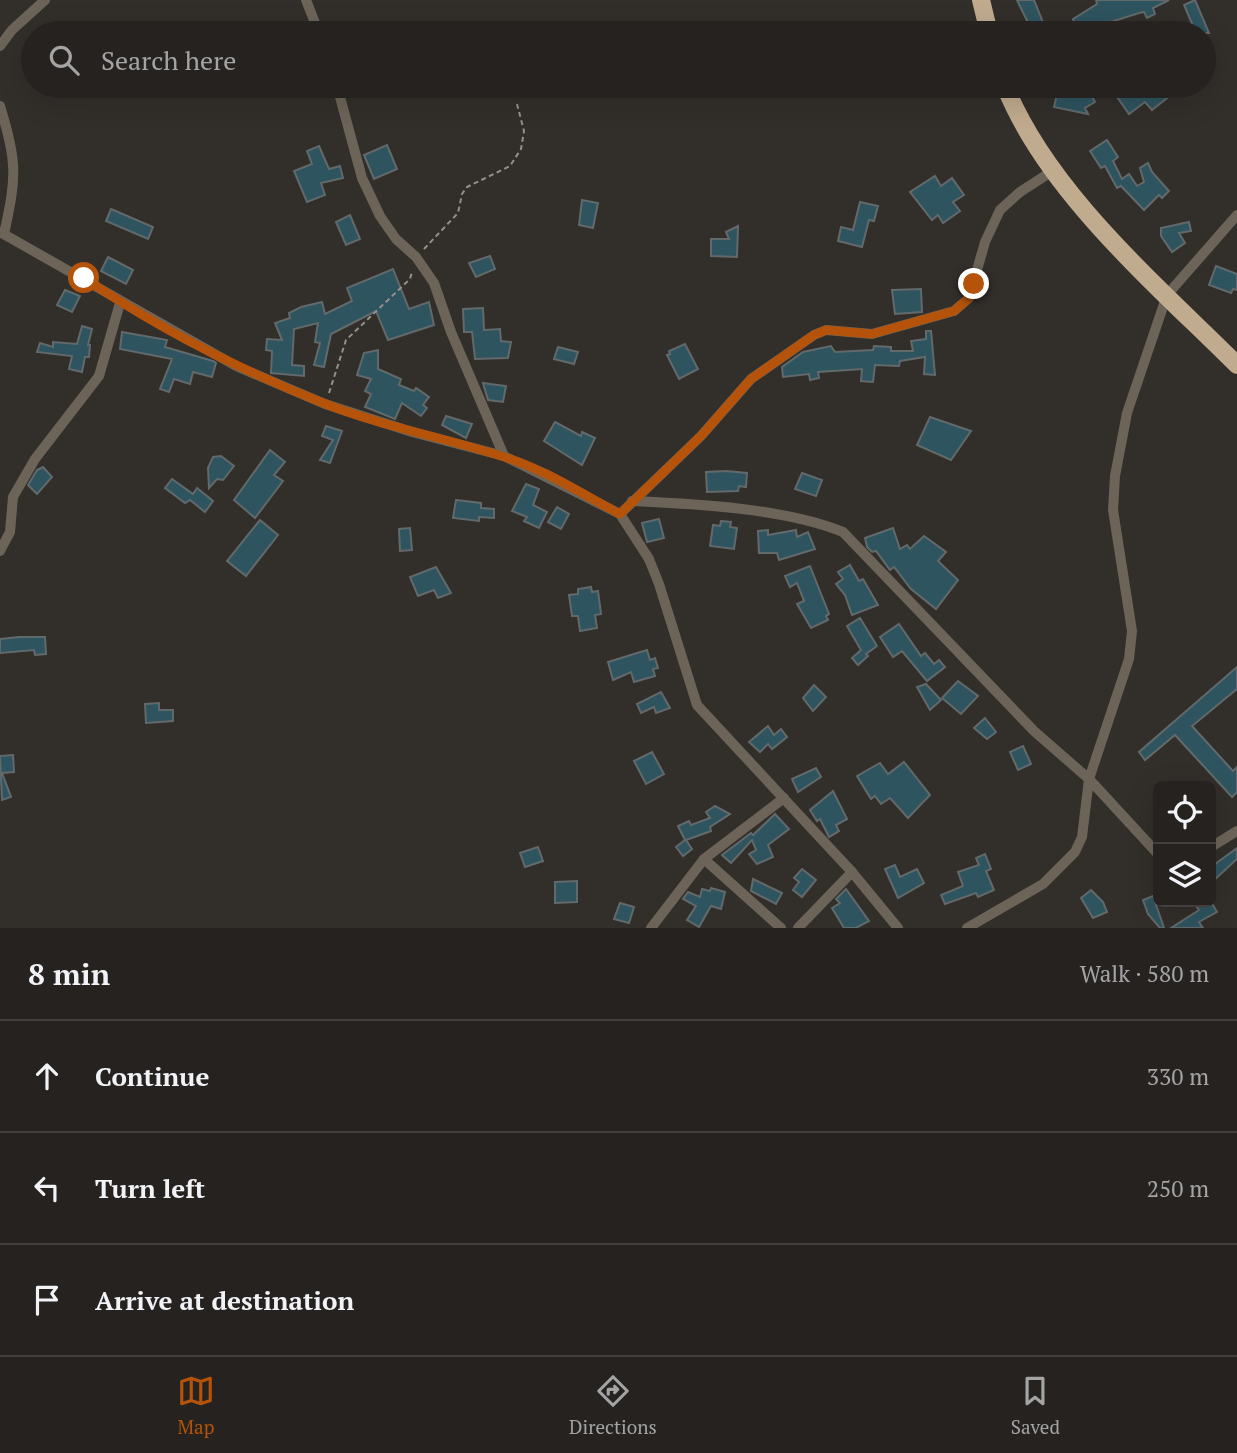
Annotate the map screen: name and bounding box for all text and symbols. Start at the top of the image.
search box [21,21,1216,98]
icon: search [45,41,83,79]
text: Search here [101,43,236,77]
route start [68,262,99,293]
route end [958,268,989,299]
map controls [1153,781,1216,907]
button: locate [1153,781,1216,844]
button: layers [1153,844,1216,907]
text: 8 min [28,954,110,994]
text: Walk · 580 m [1080,958,1209,989]
icon: ahead [28,1057,66,1095]
text: Continue [95,1059,209,1093]
text: 330 m [1147,1061,1209,1092]
icon: left [28,1169,66,1207]
text: Turn left [95,1171,205,1205]
text: 250 m [1147,1173,1209,1204]
icon: arrive [28,1281,66,1319]
text: Arrive at destination [95,1283,354,1317]
tab: Map [177,1372,215,1439]
tab: Directions [569,1372,657,1439]
tab: Saved [1011,1372,1060,1439]

